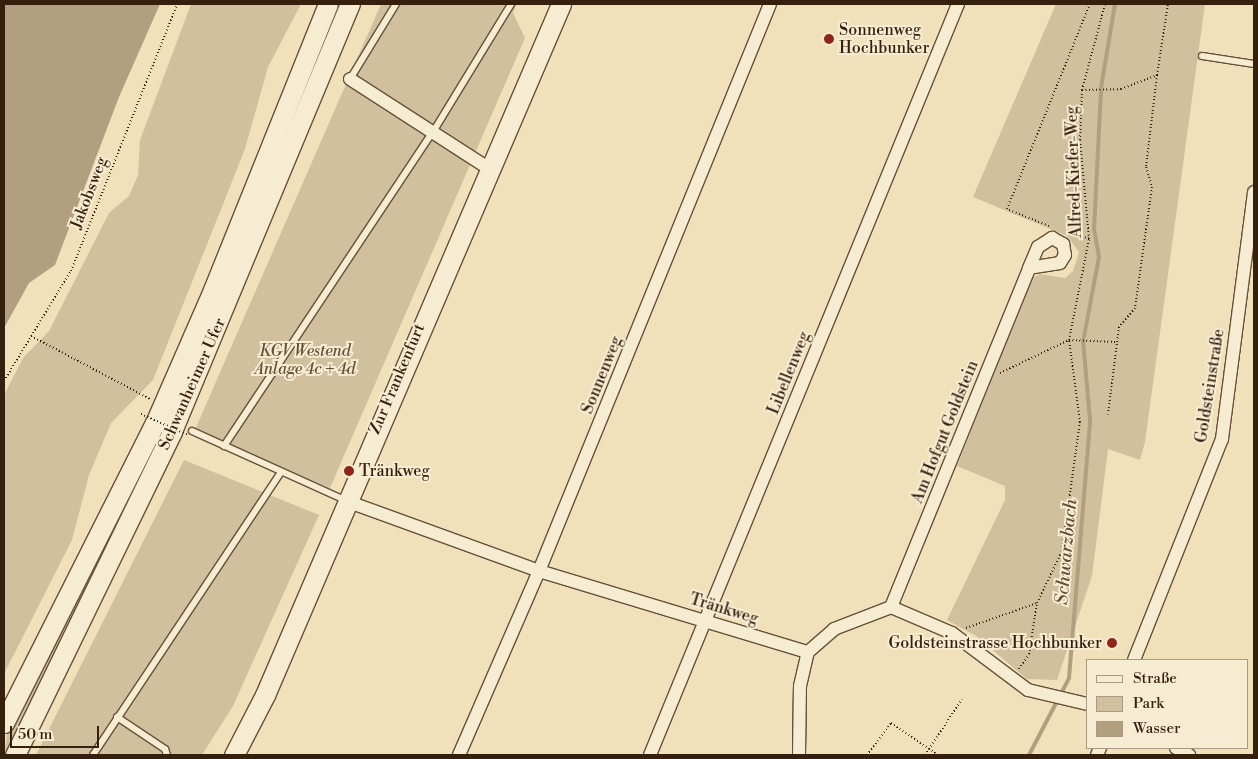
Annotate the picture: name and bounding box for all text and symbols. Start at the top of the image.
place label: Sonnenweg Hochbunker [839,20,929,58]
marker: Sonnenweg Hochbunker [823,33,835,45]
street label: Alfred-Kiefer-Weg [1062,106,1086,238]
street label: Jakobsweg [66,154,112,232]
street label: Schwanheimer Ufer [154,315,230,453]
street label: Zur Frankenfurt [365,321,429,437]
street label: Goldsteinstraße [1192,328,1228,444]
street label: Libellenweg [764,329,814,417]
street label: Sonnenweg [578,333,626,417]
park label: KGV Westend Anlage 4c + 4d [255,341,355,379]
street label: Am Hofgut Goldstein [908,358,982,506]
place label: Tränkweg [359,461,430,481]
marker: Tränkweg [343,465,355,477]
water label: Schwarzbach [1052,498,1082,606]
street label: Tränkweg [687,589,761,629]
place label: Goldsteinstrasse Hochbunker [888,633,1102,653]
marker: Goldsteinstrasse Hochbunker [1106,637,1118,649]
legend [1086,659,1248,749]
text: Straße [1133,669,1177,688]
text: Park [1133,694,1164,713]
scale bar [12,716,101,748]
text: Wasser [1133,719,1180,738]
text: 50 m [18,725,52,744]

